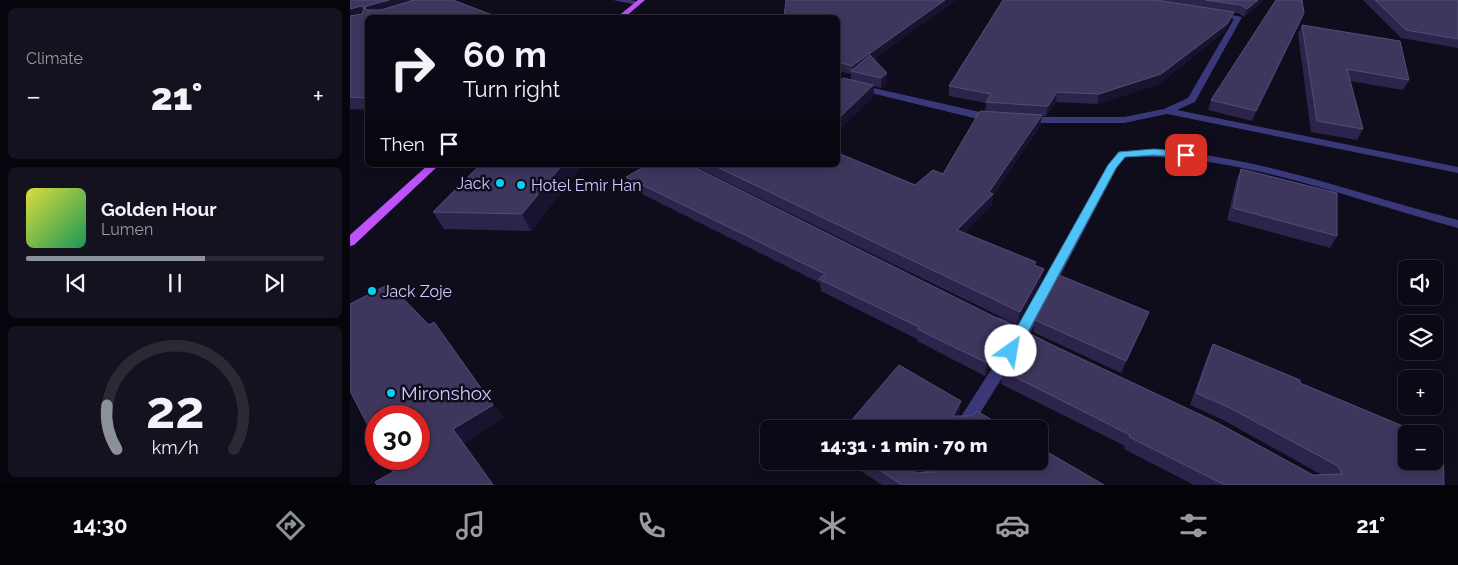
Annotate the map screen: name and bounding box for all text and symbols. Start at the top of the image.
text: 60 m [463,34,547,75]
icon: right [380,35,445,100]
text: Climate [26,49,83,68]
text: 21° [151,74,203,119]
text: Turn right [463,76,560,102]
text: − [26,80,41,113]
text: + [312,80,324,113]
icon: arrive [435,130,463,158]
text: Then [380,133,425,155]
pin [1165,134,1207,176]
icon: arrive [1172,141,1200,169]
place label: Jack [456,174,491,193]
place label: Hotel Emir Han [531,176,642,195]
marker: Jack [494,177,506,189]
marker: Hotel Emir Han [515,179,527,191]
text: Golden Hour [101,198,217,220]
text: Lumen [101,220,153,239]
map controls [1398,260,1443,470]
button: sound [1398,260,1443,305]
icon: previous [62,269,90,297]
icon: pause [161,269,189,297]
icon: next [260,269,288,297]
place label: Jack Zoje [382,282,452,301]
marker: Jack Zoje [366,285,378,297]
button: layers [1398,315,1443,360]
position arrow [984,324,1036,376]
button: + [1398,370,1443,415]
text: 22 [146,379,204,440]
place label: Mironshox [401,382,492,404]
marker: Mironshox [385,387,397,399]
speed limit sign: 30 [365,405,430,470]
button: − [1398,425,1443,470]
text: 14:31 · 1 min · 70 m [820,434,988,456]
text: km/h [151,437,199,458]
icon: directions [273,508,308,543]
icon: music [453,508,488,543]
icon: phone [634,508,669,543]
icon: climate [815,508,850,543]
icon: car [995,508,1030,543]
icon: filters [1176,508,1211,543]
text: 14:30 [73,512,127,538]
text: 21° [1356,512,1385,538]

